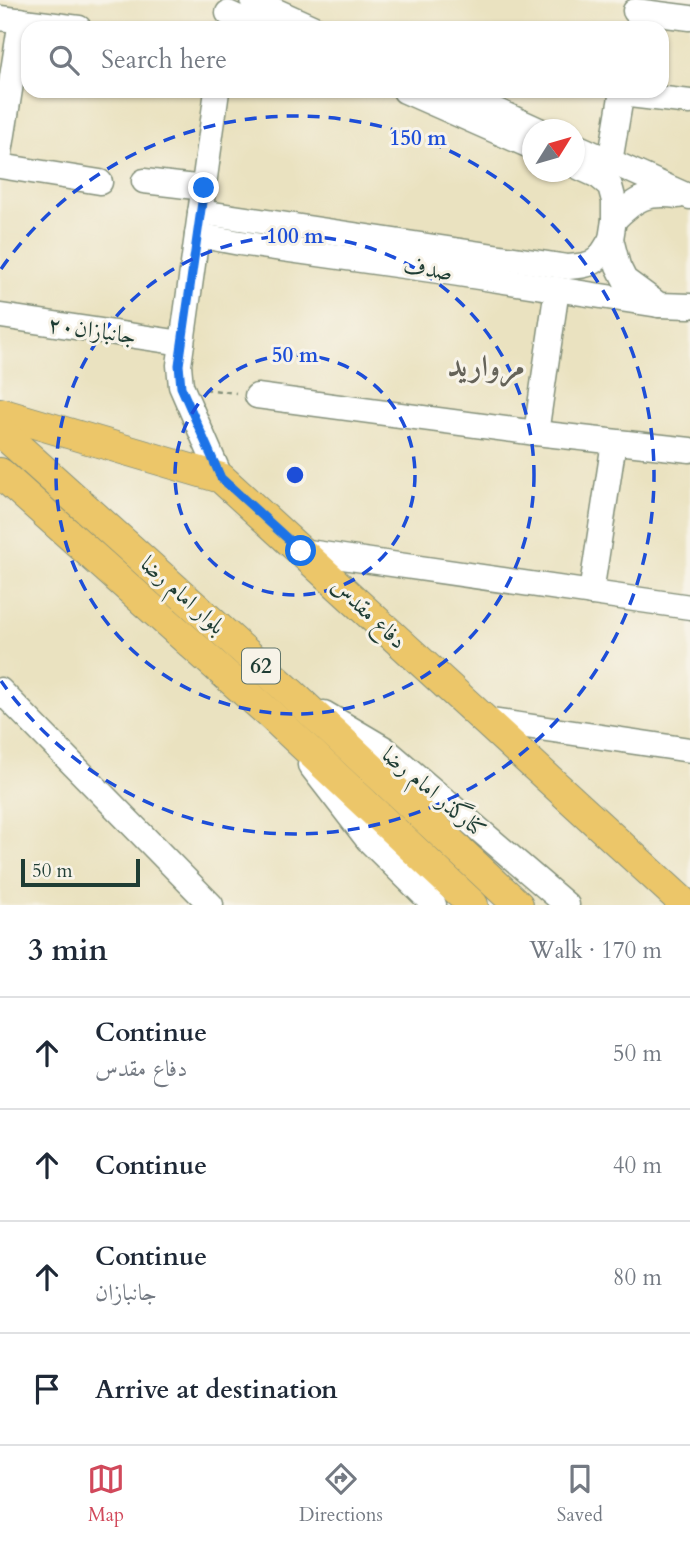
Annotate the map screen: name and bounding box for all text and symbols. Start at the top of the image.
search box [21,21,669,98]
icon: search [45,41,83,79]
text: Search here [101,42,227,77]
north arrow [522,119,585,182]
text: 150 m [389,124,447,153]
route end [188,172,219,203]
text: 100 m [266,222,324,251]
street label: صدف [401,250,455,288]
street label: جانبازان۲۰ [46,308,138,352]
text: 50 m [272,341,319,370]
district label: مروارید [447,346,525,387]
centre of rings [283,463,307,487]
route start [285,535,316,566]
street label: بلوار امام رضا [131,549,232,644]
street label: دفاع مقدس [322,570,413,659]
road number: 62 [242,648,280,684]
street label: کنارگذر امام رضا [373,738,493,848]
scale bar [21,856,140,888]
text: 50 m [32,858,73,884]
text: 3 min [28,930,108,971]
text: Walk · 170 m [529,935,662,966]
text: Continue [95,1015,207,1050]
icon: ahead [28,1034,66,1072]
text: 50 m [613,1038,662,1069]
text: دفاع مقدس [95,1053,187,1084]
icon: ahead [28,1146,66,1184]
text: Continue [95,1148,207,1183]
text: 40 m [613,1150,662,1181]
text: Continue [95,1239,207,1274]
icon: ahead [28,1258,66,1296]
text: 80 m [613,1262,662,1293]
text: جانبازان [95,1277,157,1308]
icon: arrive [28,1370,66,1408]
text: Arrive at destination [95,1372,338,1407]
tab: Map [87,1460,125,1528]
tab: Directions [299,1460,383,1528]
tab: Saved [557,1460,603,1528]

